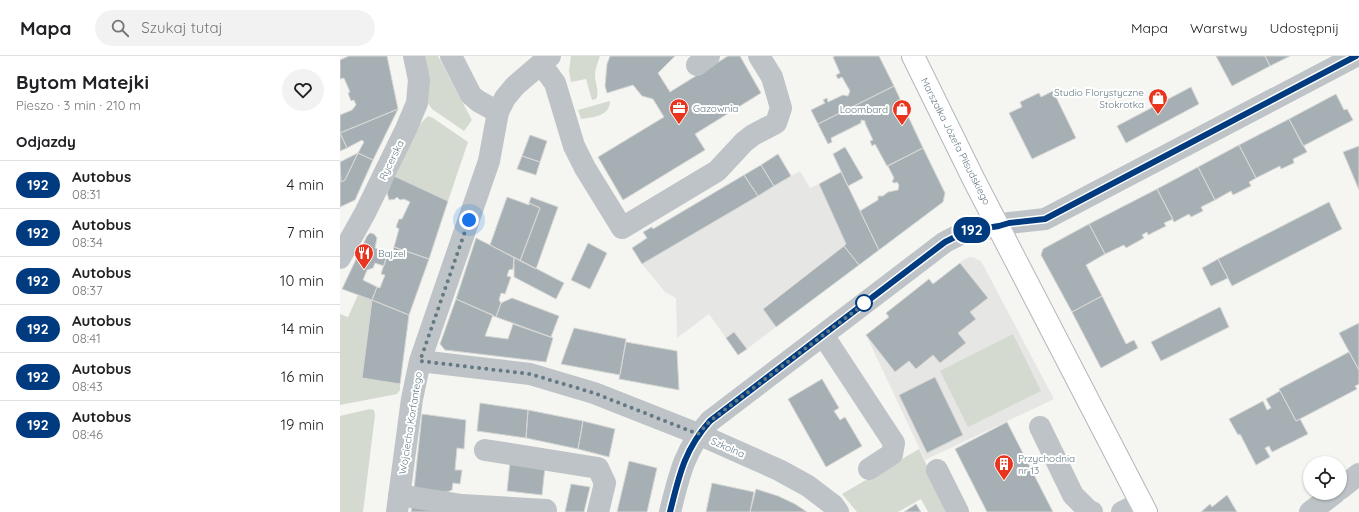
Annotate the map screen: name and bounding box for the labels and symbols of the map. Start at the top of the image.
street label: Marszałka Józefa Piłsudskiego [918,75,993,207]
place label: Studio Florystyczne Stokrotka [1054,86,1144,111]
shop icon: Studio Florystyczne Stokrotka [1147,87,1169,115]
office icon: Gazownia [668,97,690,125]
shop icon: Loombard [891,98,913,126]
place label: Gazownia [693,102,738,115]
place label: Loombard [840,103,888,116]
street label: Rycerska [376,138,407,182]
your location [459,210,479,230]
line badge: 192 [949,217,995,243]
restaurant icon: Bajzel [353,242,375,270]
place label: Bajzel [378,247,406,260]
unlabelled marker [855,294,873,312]
street label: Wojciecha Korfantego [396,371,425,475]
street label: Szkolna [709,434,747,461]
place label: Przychodnia nr 13 [1018,452,1075,477]
building icon: Przychodnia nr 13 [993,453,1015,481]

